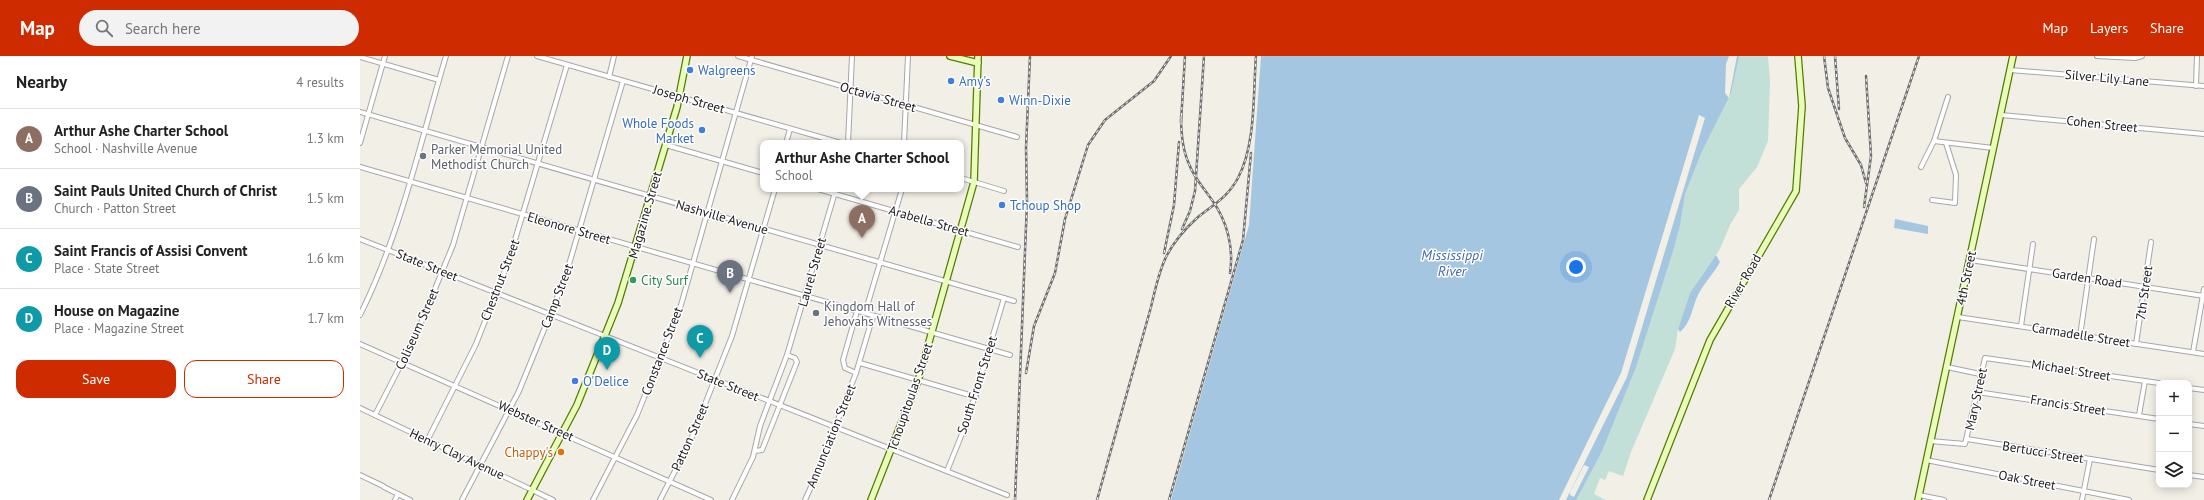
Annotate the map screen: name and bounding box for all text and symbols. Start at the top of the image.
search box [79,10,359,46]
text: Map [20,16,55,40]
icon: search [93,17,115,39]
text: Search here [125,19,201,38]
text: Map [2042,19,2068,37]
text: Layers [2090,19,2128,37]
text: Share [2150,19,2184,37]
place label: Walgreens [698,62,756,79]
marker: Walgreens [685,65,695,75]
street label: Silver Lily Lane [2064,66,2150,90]
text: Nearby [16,71,67,93]
place label: Amy's [959,73,991,90]
text: 4 results [296,74,344,91]
marker: Amy's [946,76,956,86]
street label: Octavia Street [838,78,919,116]
street label: Joseph Street [650,80,727,117]
place label: Winn-Dixie [1009,92,1071,109]
marker: Winn-Dixie [996,95,1006,105]
street label: Cohen Street [2066,112,2139,136]
place label: Whole Foods Market [622,115,695,147]
text: Arthur Ashe Charter School [54,121,228,140]
marker: Whole Foods Market [697,125,707,135]
text: A [25,130,33,147]
text: 1.3 km [307,130,344,147]
text: School · Nashville Avenue [54,140,197,157]
popup [760,140,964,192]
place label: Parker Memorial United Methodist Church [431,141,562,173]
text: Arthur Ashe Charter School [775,148,949,167]
marker: Parker Memorial United Methodist Church [418,151,428,161]
text: School [775,167,812,184]
street label: Magazine Street [624,169,666,261]
text: Saint Pauls United Church of Christ [54,181,277,200]
text: B [25,190,33,207]
text: 1.5 km [307,190,344,207]
street label: Nashville Avenue [674,196,770,238]
place label: Tchoup Shop [1010,197,1081,214]
text: Church · Patton Street [54,200,176,217]
marker: Tchoup Shop [997,200,1007,210]
street label: Arabella Street [887,201,972,241]
pin: A [849,205,875,238]
street label: Eleonore Street [525,208,613,248]
street label: Laurel Street [794,235,830,309]
street label: Chestnut Street [477,236,524,323]
text: Saint Francis of Assisi Convent [54,241,248,260]
street label: State Street [394,245,461,285]
water label: Mississippi River [1421,246,1483,280]
street label: 4th Street [1952,249,1980,307]
text: C [25,250,33,267]
text: 1.6 km [307,250,344,267]
street label: River Road [1721,251,1765,311]
your location [1566,257,1586,277]
text: Place · State Street [54,260,159,277]
pin: B [717,260,743,293]
street label: Camp Street [537,261,577,331]
street label: Garden Road [2051,264,2123,292]
street label: 7th Street [2132,264,2156,321]
place label: City Surf [641,272,689,289]
marker: City Surf [628,275,638,285]
street label: Coliseum Street [391,285,443,372]
place label: Kingdom Hall of Jehovahs Witnesses [823,298,932,330]
text: House on Magazine [54,301,179,320]
street label: Constance Street [637,304,687,398]
marker: Kingdom Hall of Jehovahs Witnesses [811,308,821,318]
text: D [25,310,33,327]
text: 1.7 km [307,310,344,327]
street label: Carmadelle Street [2031,319,2132,351]
text: Place · Magazine Street [54,320,184,337]
pin: C [687,325,713,358]
street label: South Front Street [953,333,1001,436]
pin: D [594,337,620,370]
street label: Tchoupitoulas Street [883,340,937,453]
street label: Michael Street [2030,355,2113,385]
button: Save [16,360,176,398]
button: Share [184,360,344,398]
street label: State Street [695,365,762,405]
street label: Mary Street [1961,366,1991,432]
place label: O'Delice [583,373,629,390]
marker: O'Delice [570,376,580,386]
map controls [2156,380,2192,488]
button: + [2156,380,2192,416]
street label: Annunciation Street [802,381,860,490]
street label: Francis Street [2029,391,2108,419]
street label: Webster Street [495,397,577,446]
street label: Patton Street [667,400,713,474]
button: − [2156,416,2192,452]
street label: Henry Clay Avenue [407,425,507,483]
street label: Bertucci Street [2001,437,2085,467]
place label: Chappy's [505,444,553,461]
marker: Chappy's [556,447,566,457]
button: layers [2156,452,2192,488]
street label: Oak Street [1997,466,2058,494]

